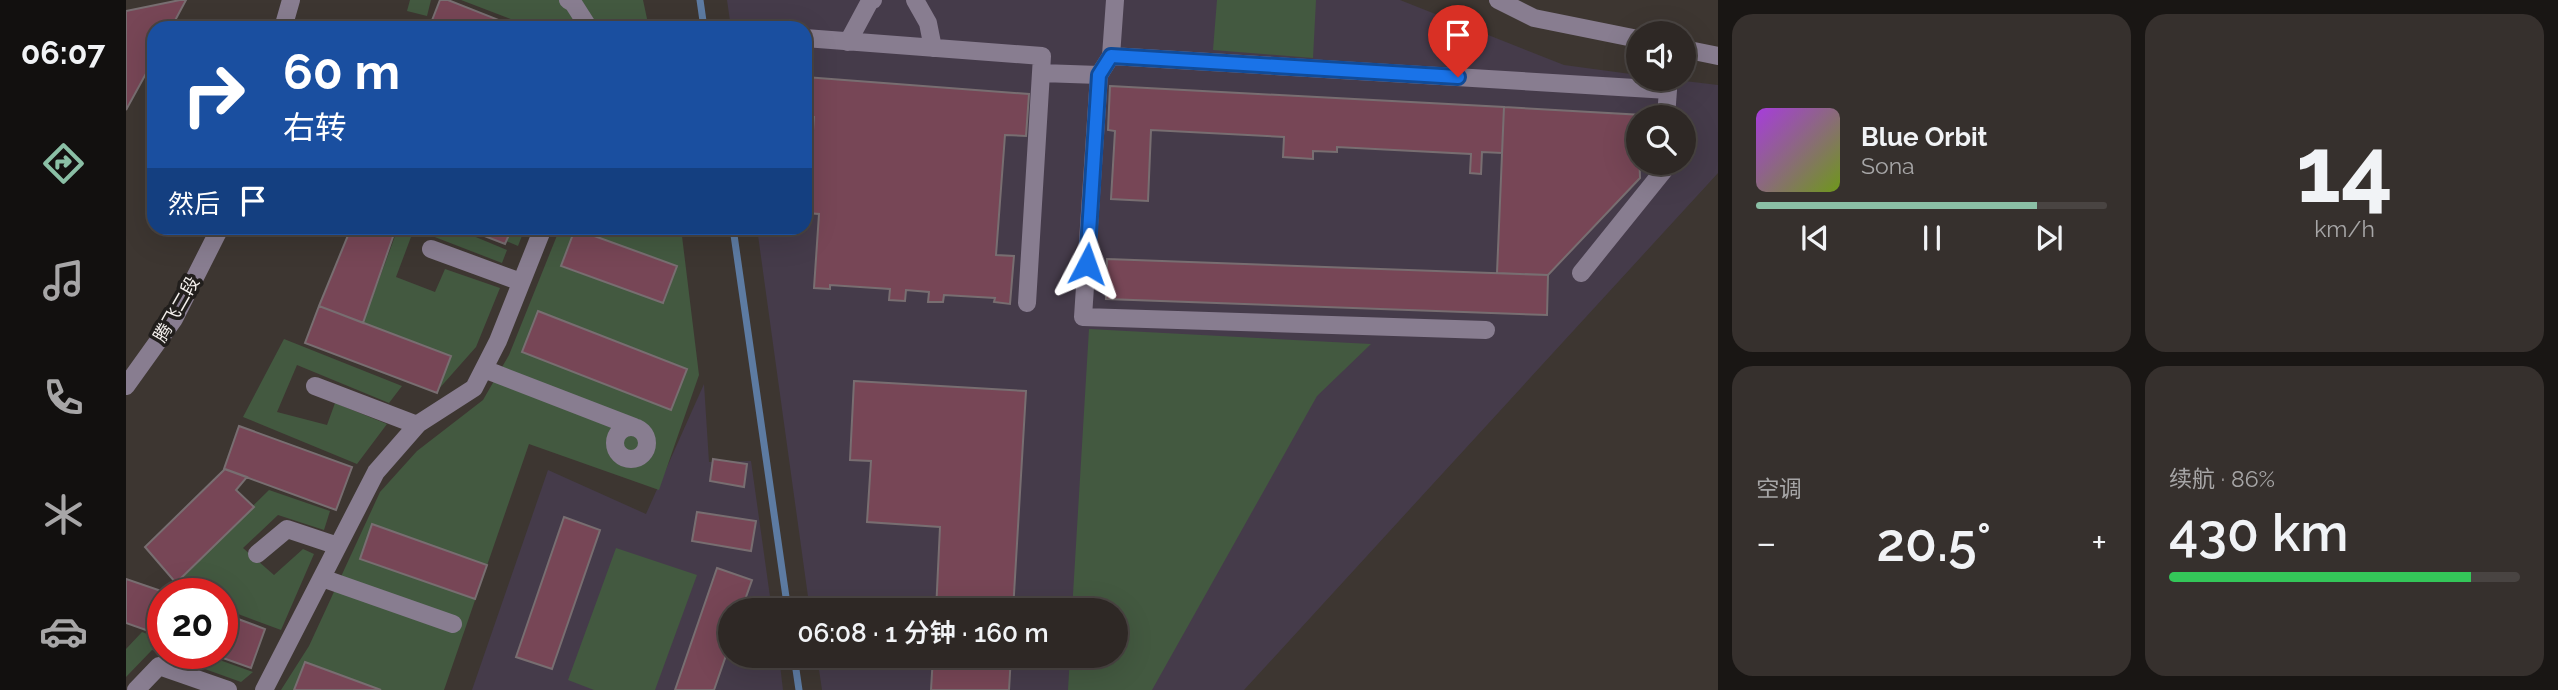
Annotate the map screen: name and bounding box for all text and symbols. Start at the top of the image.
pin [1428,5,1488,77]
icon: arrive [1439,16,1477,54]
map controls [1626,21,1696,175]
button: sound [1626,21,1696,91]
text: 06:07 [21,34,105,71]
text: 60 m [283,43,400,100]
icon: right [168,49,259,140]
button: search [1626,105,1696,175]
text: 右转 [283,109,347,146]
text: 14 [2296,116,2393,223]
text: Blue Orbit [1861,122,1988,152]
icon: directions [39,139,88,188]
text: Sona [1861,152,1915,179]
icon: arrive [234,182,272,220]
text: 然后 [168,189,220,219]
text: km/h [2314,215,2375,242]
icon: previous [1796,219,1834,257]
icon: pause [1913,219,1951,257]
icon: next [2030,219,2068,257]
position arrow [1050,227,1124,301]
icon: music [39,256,88,305]
street label: 腾飞二段 [149,273,203,345]
icon: phone [39,373,88,422]
text: 续航 · 86% [2169,465,2275,492]
text: 空调 [1756,475,1802,502]
icon: climate [39,490,88,539]
text: 430 km [2169,502,2348,563]
text: 20.5° [1877,512,1991,573]
text: − [1756,520,1776,565]
text: + [2091,520,2107,565]
speed limit sign: 20 [147,578,238,669]
icon: car [39,607,88,656]
text: 06:08 · 1 分钟 · 160 m [797,618,1049,648]

